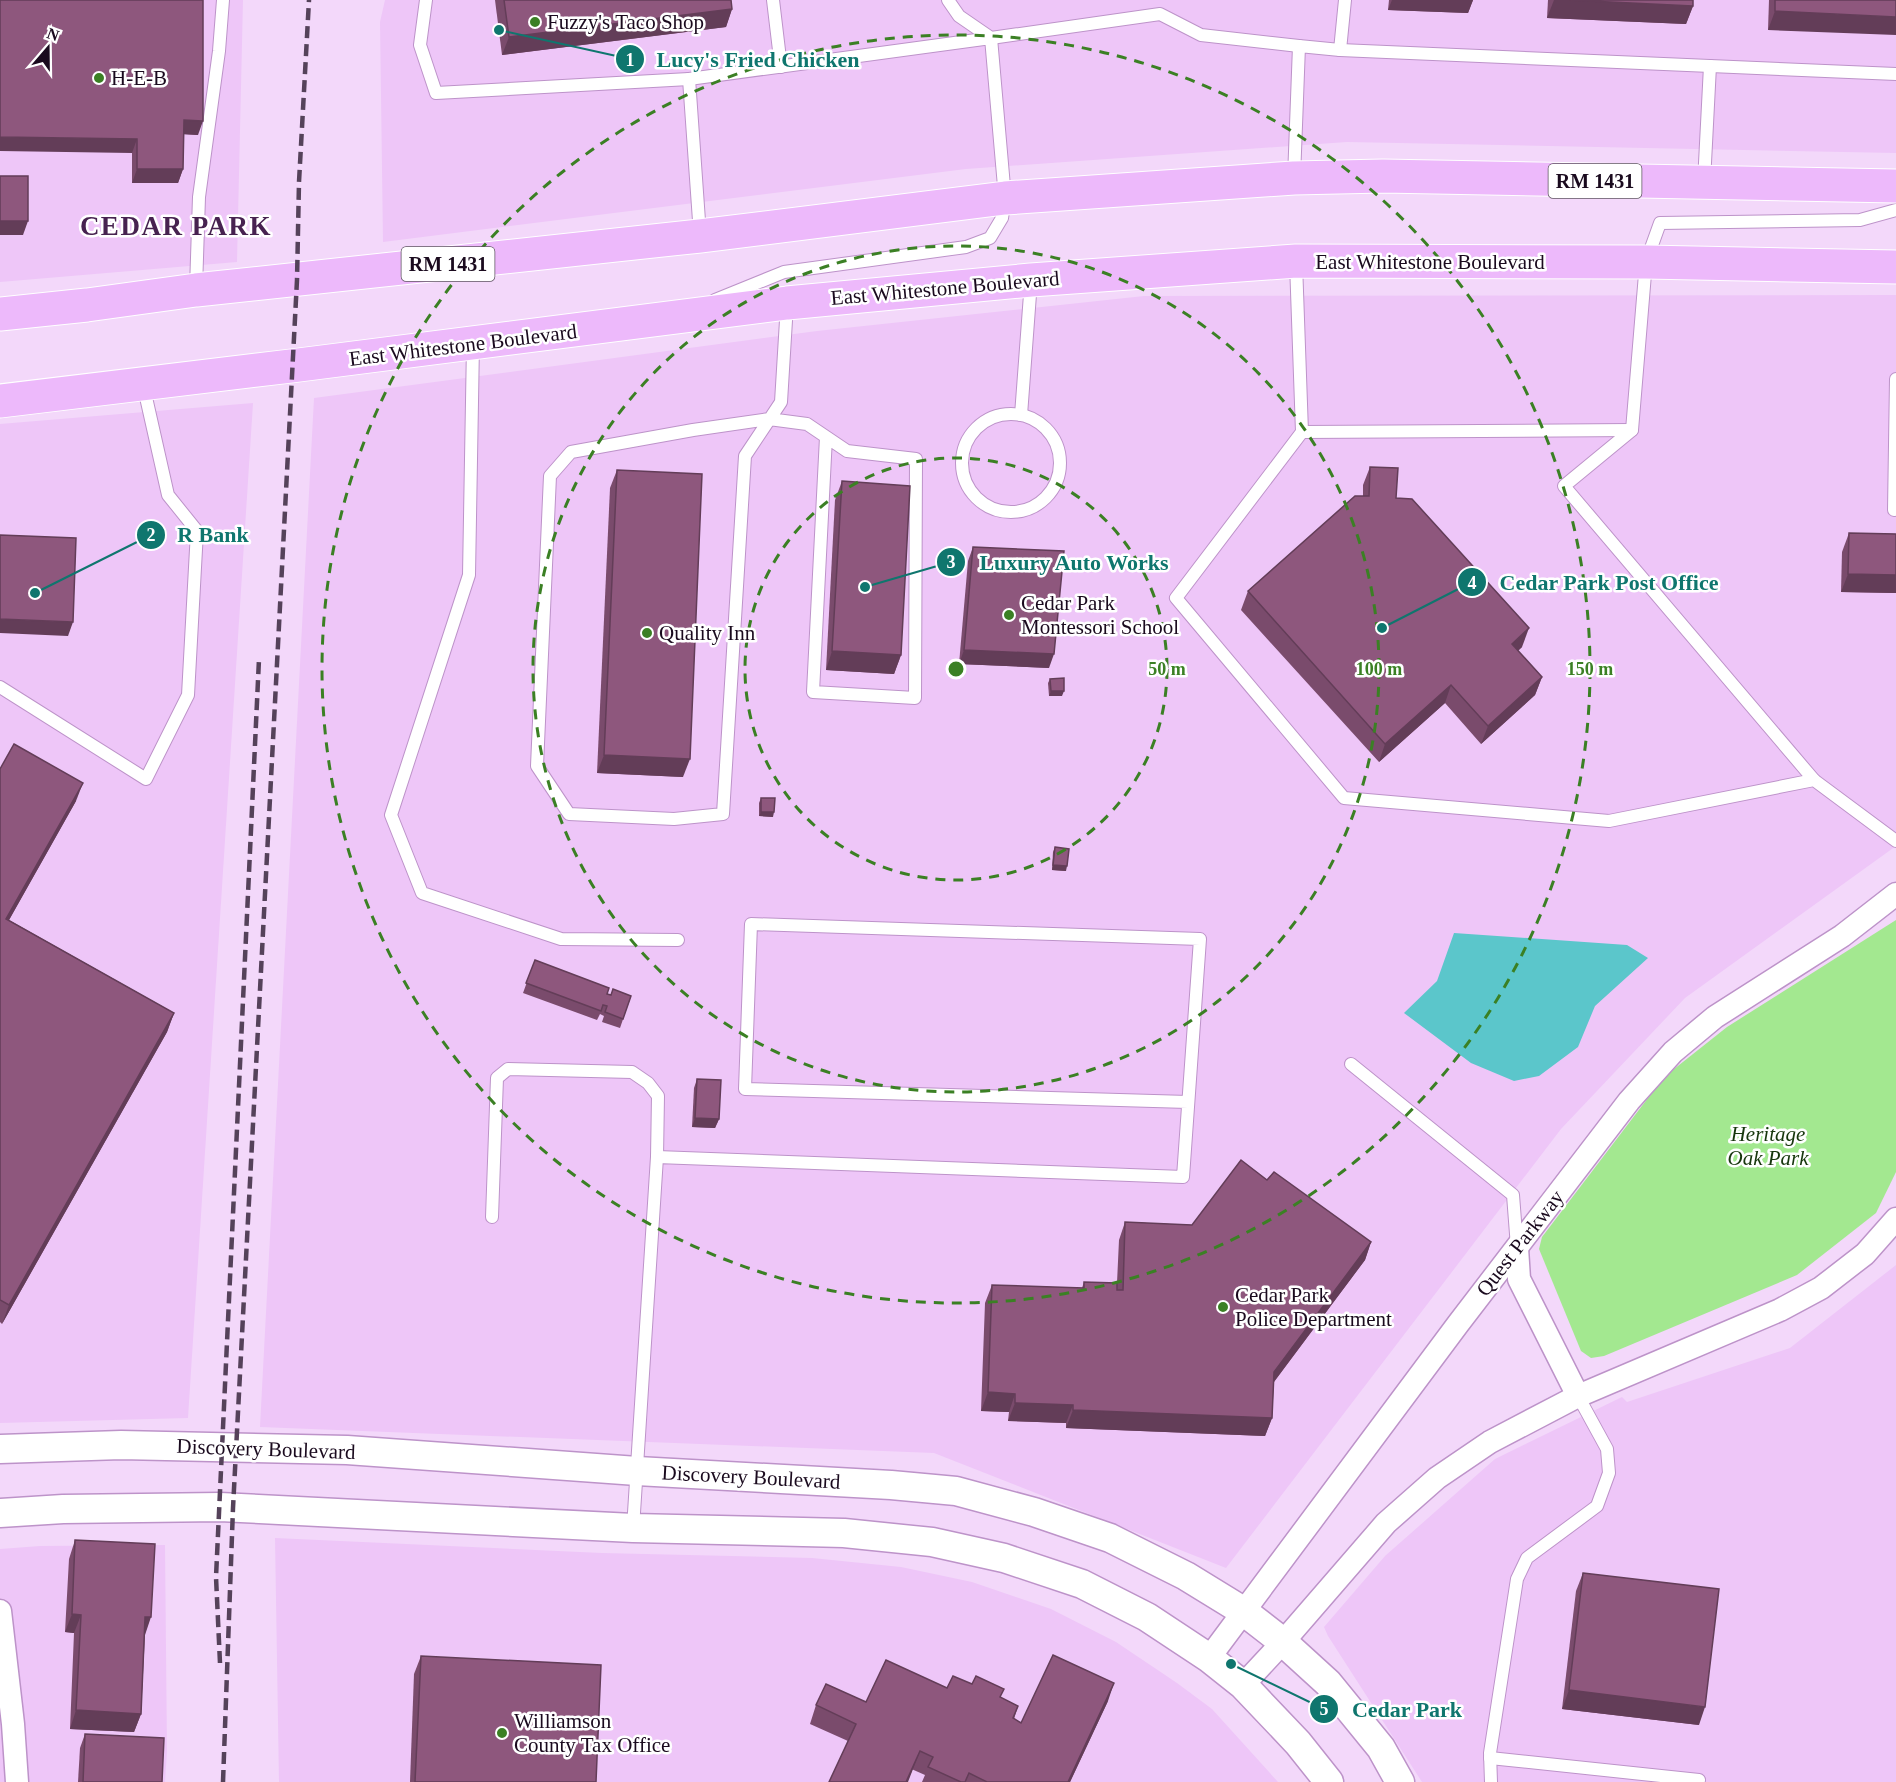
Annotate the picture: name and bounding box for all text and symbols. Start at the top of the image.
place label: Fuzzy's Taco Shop [547,10,704,34]
marker: Fuzzy's Taco Shop [528,15,542,29]
north arrow [18,18,78,78]
text: N [45,24,62,44]
callout: Lucy's Fried Chicken [615,39,872,79]
text: Lucy's Fried Chicken [657,47,859,72]
text: 1 [626,50,635,70]
place label: H-E-B [111,66,167,90]
marker: H-E-B [92,71,106,85]
road number: RM 1431 [1548,164,1642,198]
district label: CEDAR PARK [80,211,272,241]
road number: RM 1431 [402,247,494,281]
street label: East Whitestone Boulevard [1315,250,1545,274]
street label: East Whitestone Boulevard [830,266,1061,310]
street label: East Whitestone Boulevard [348,319,579,371]
callout: R Bank [136,515,261,555]
text: R Bank [177,522,250,547]
text: 2 [147,525,156,545]
callout: Luxury Auto Works [936,542,1181,582]
text: Luxury Auto Works [979,550,1169,575]
text: 3 [947,552,956,572]
callout: Cedar Park Post Office [1457,562,1730,602]
text: Cedar Park Post Office [1500,570,1719,595]
text: 4 [1468,573,1477,593]
place label: Cedar Park Montessori School [1021,591,1179,639]
marker: Cedar Park Montessori School [1002,608,1016,622]
place label: Quality Inn [659,621,756,645]
marker: Quality Inn [640,626,654,640]
centre of rings [946,659,966,679]
text: 50 m [1148,659,1186,679]
text: 100 m [1356,659,1402,679]
text: 150 m [1567,659,1613,679]
park label: Heritage Oak Park [1727,1122,1809,1170]
street label: Quest Parkway [1471,1185,1569,1301]
place label: Cedar Park Police Department [1235,1283,1392,1331]
marker: Cedar Park Police Department [1216,1300,1230,1314]
street label: Discovery Boulevard [176,1434,356,1464]
street label: Discovery Boulevard [661,1460,842,1494]
callout: Cedar Park [1309,1689,1474,1729]
text: Cedar Park [1352,1697,1463,1722]
text: 5 [1320,1699,1329,1719]
place label: Williamson County Tax Office [514,1709,670,1757]
marker: Williamson County Tax Office [495,1726,509,1740]

